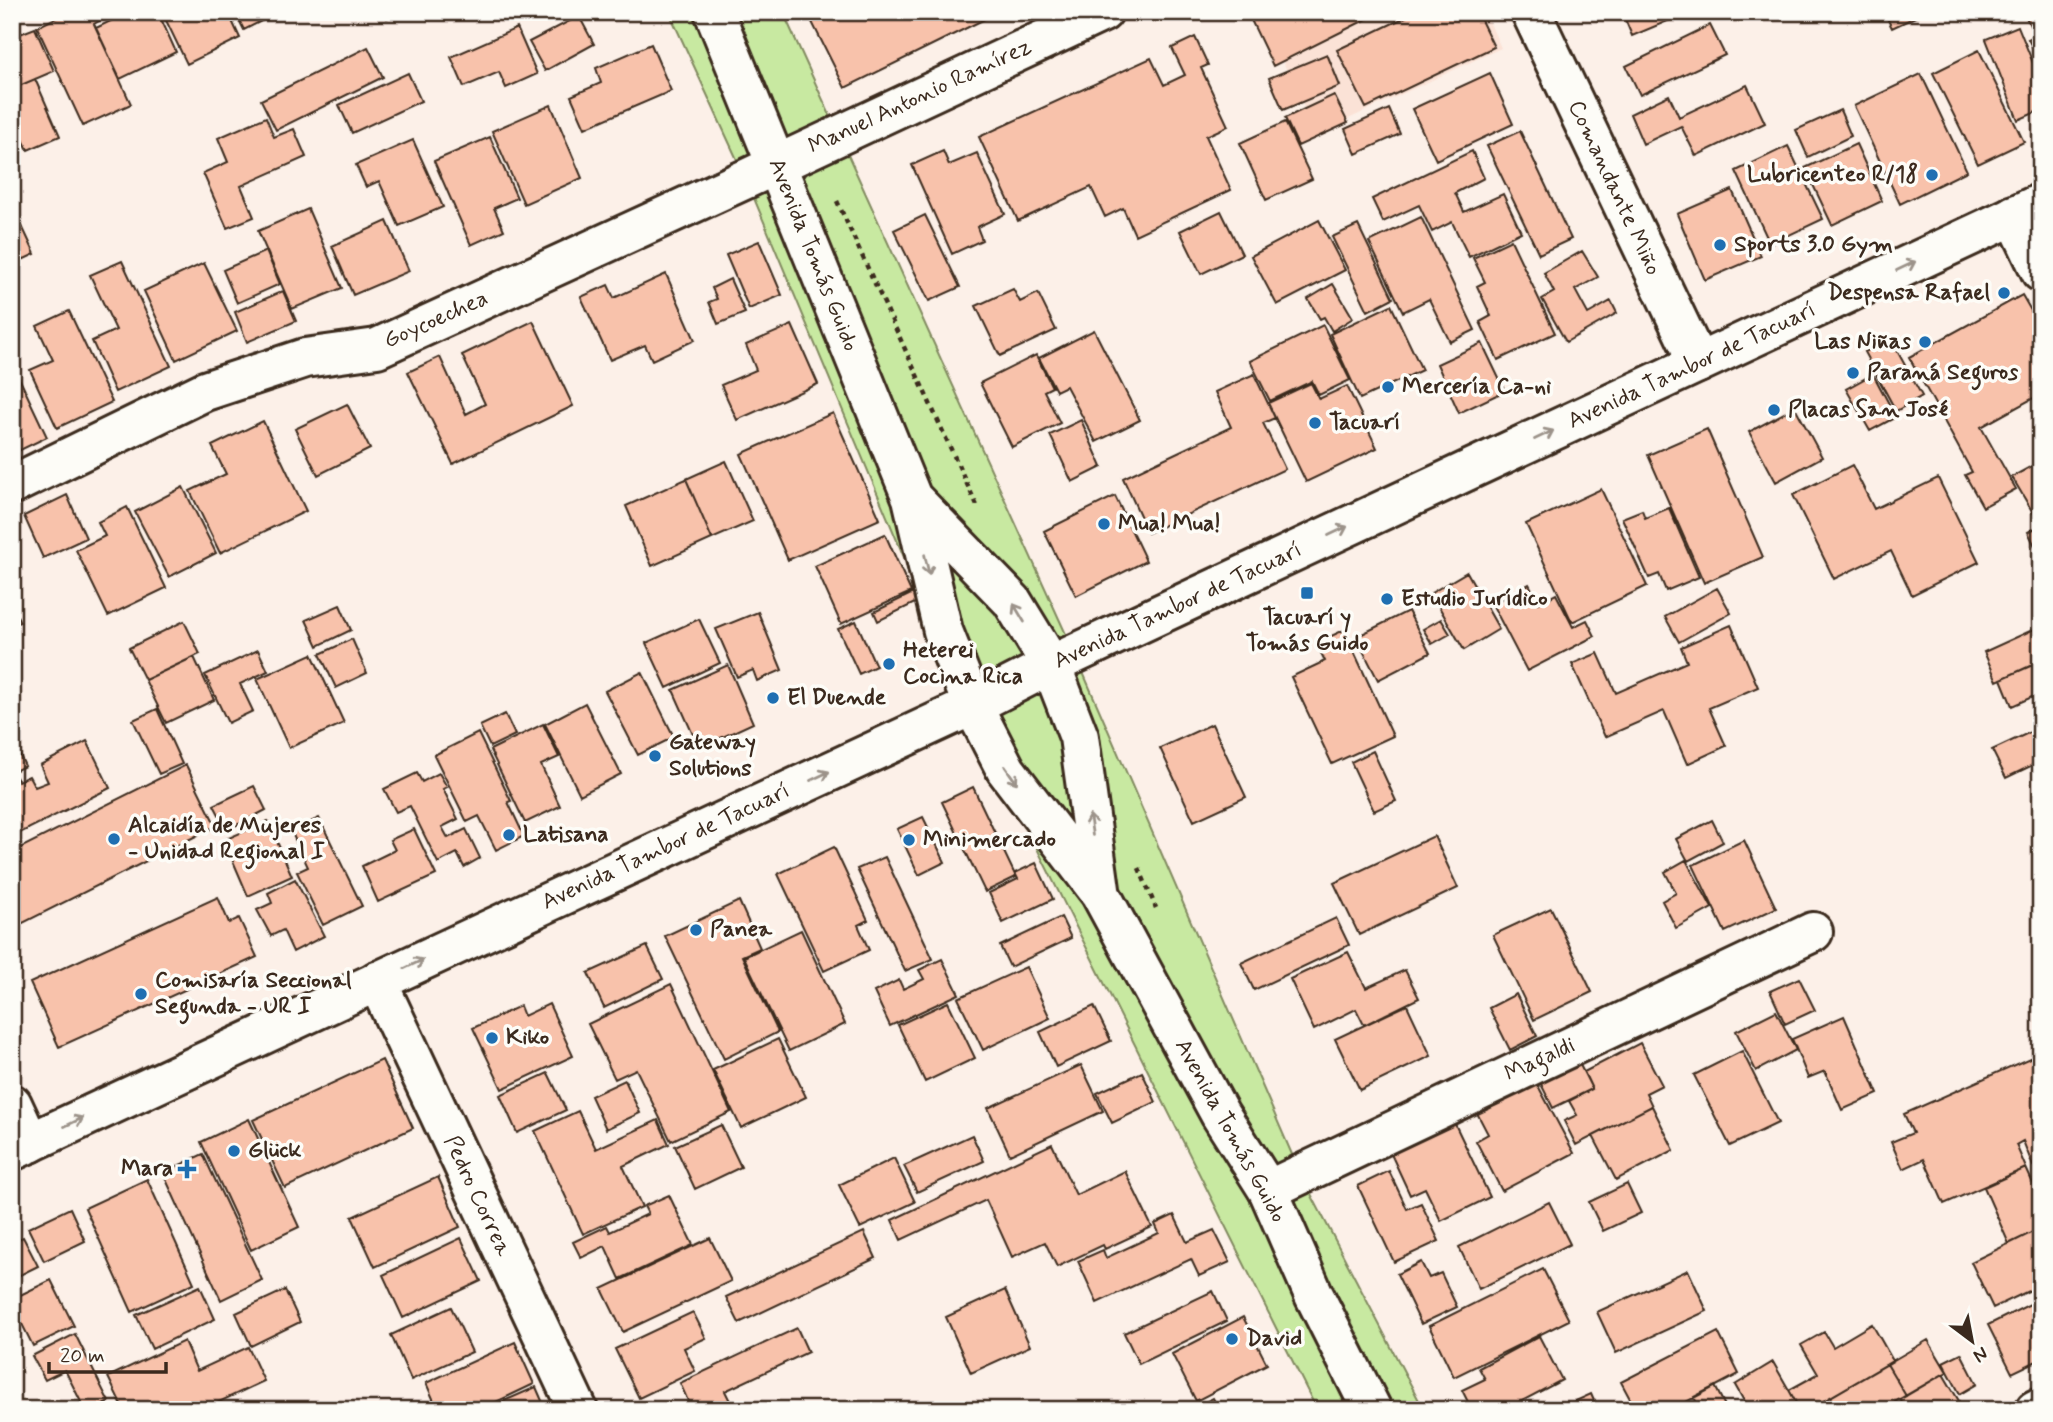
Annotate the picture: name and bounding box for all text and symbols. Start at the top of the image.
street label: Manuel Antonio Ramírez [804,32,1036,162]
street label: Comandante Miño [1560,96,1668,280]
street label: Avenida Tomás Guido [761,154,865,356]
place label: Lubricenteo R/18 [1747,160,1918,190]
marker: Lubricenteo R/18 [1924,167,1940,183]
place label: Sports 3.0 Gym [1734,230,1893,260]
marker: Sports 3.0 Gym [1712,237,1728,253]
one-way arrow [1895,259,1916,272]
place label: Despensa Rafael [1827,278,1990,308]
street label: Goycoechea [379,284,493,356]
marker: Despensa Rafael [1996,285,2012,301]
street label: Avenida Tambor de Tacuarí [1563,295,1821,437]
place label: Las Niñas [1814,327,1912,357]
marker: Las Niñas [1917,334,1933,350]
place label: Paraná Seguros [1867,358,2019,391]
marker: Paraná Seguros [1845,365,1861,381]
place label: Mercería Ca-ni [1402,372,1551,402]
marker: Mercería Ca-ni [1380,379,1396,395]
place label: Placas San José [1788,395,1949,425]
marker: Placas San José [1766,402,1782,418]
place label: Tacuarí [1329,408,1400,438]
marker: Tacuarí [1307,415,1323,431]
one-way arrow [1533,428,1554,441]
place label: Mua! Mua! [1118,509,1221,539]
marker: Mua! Mua! [1096,516,1112,532]
one-way arrow [1327,524,1348,537]
street label: Avenida Tambor de Tacuarí [1049,535,1307,677]
one-way arrow [921,553,934,576]
place label: Estudio Jurídico [1401,584,1548,614]
marker: Tacuarí y Tomás Guido [1299,585,1315,601]
marker: Estudio Jurídico [1379,591,1395,607]
one-way arrow [1012,603,1026,623]
place label: Tacuarí y Tomás Guido [1246,603,1368,659]
place label: Heterei Cocina Rica [903,636,1023,692]
marker: Heterei Cocina Rica [881,656,897,672]
place label: El Duende [787,683,887,713]
marker: El Duende [765,690,781,706]
place label: Gateway Solutions [669,728,756,784]
marker: Gateway Solutions [647,748,663,764]
one-way arrow [1004,765,1018,784]
one-way arrow [809,768,830,782]
street label: Avenida Tambor de Tacuarí [537,776,795,918]
place label: Alcaidía de Mujeres - Unidad Regional I [128,811,325,870]
one-way arrow [1085,814,1098,837]
place label: Latisana [523,820,608,850]
place label: Minimercado [923,825,1056,855]
marker: Latisana [501,827,517,843]
marker: Alcaidía de Mujeres - Unidad Regional I [106,831,122,847]
marker: Minimercado [901,832,917,848]
place label: Panea [710,915,773,945]
marker: Panea [688,922,704,938]
one-way arrow [403,957,424,970]
place label: Comisaría Seccional Segunda - UR I [155,966,352,1025]
marker: Comisaría Seccional Segunda - UR I [133,986,149,1002]
place label: Kiko [506,1023,549,1053]
marker: Kiko [484,1030,500,1046]
street label: Magaldi [1500,1031,1581,1091]
street label: Avenida Tomás Guido [1167,1034,1293,1228]
one-way arrow [63,1115,84,1128]
street label: Pedro Correa [436,1131,518,1261]
place label: Glück [248,1136,302,1166]
marker: Glück [226,1143,242,1159]
place label: Mara [121,1154,173,1184]
marker: Mara [179,1161,195,1177]
north arrow [1938,1306,2008,1376]
place label: David [1246,1324,1302,1354]
scale bar [49,1331,166,1375]
marker: David [1224,1331,1240,1347]
text: N [1968,1340,1992,1368]
text: 20 m [60,1342,105,1370]

